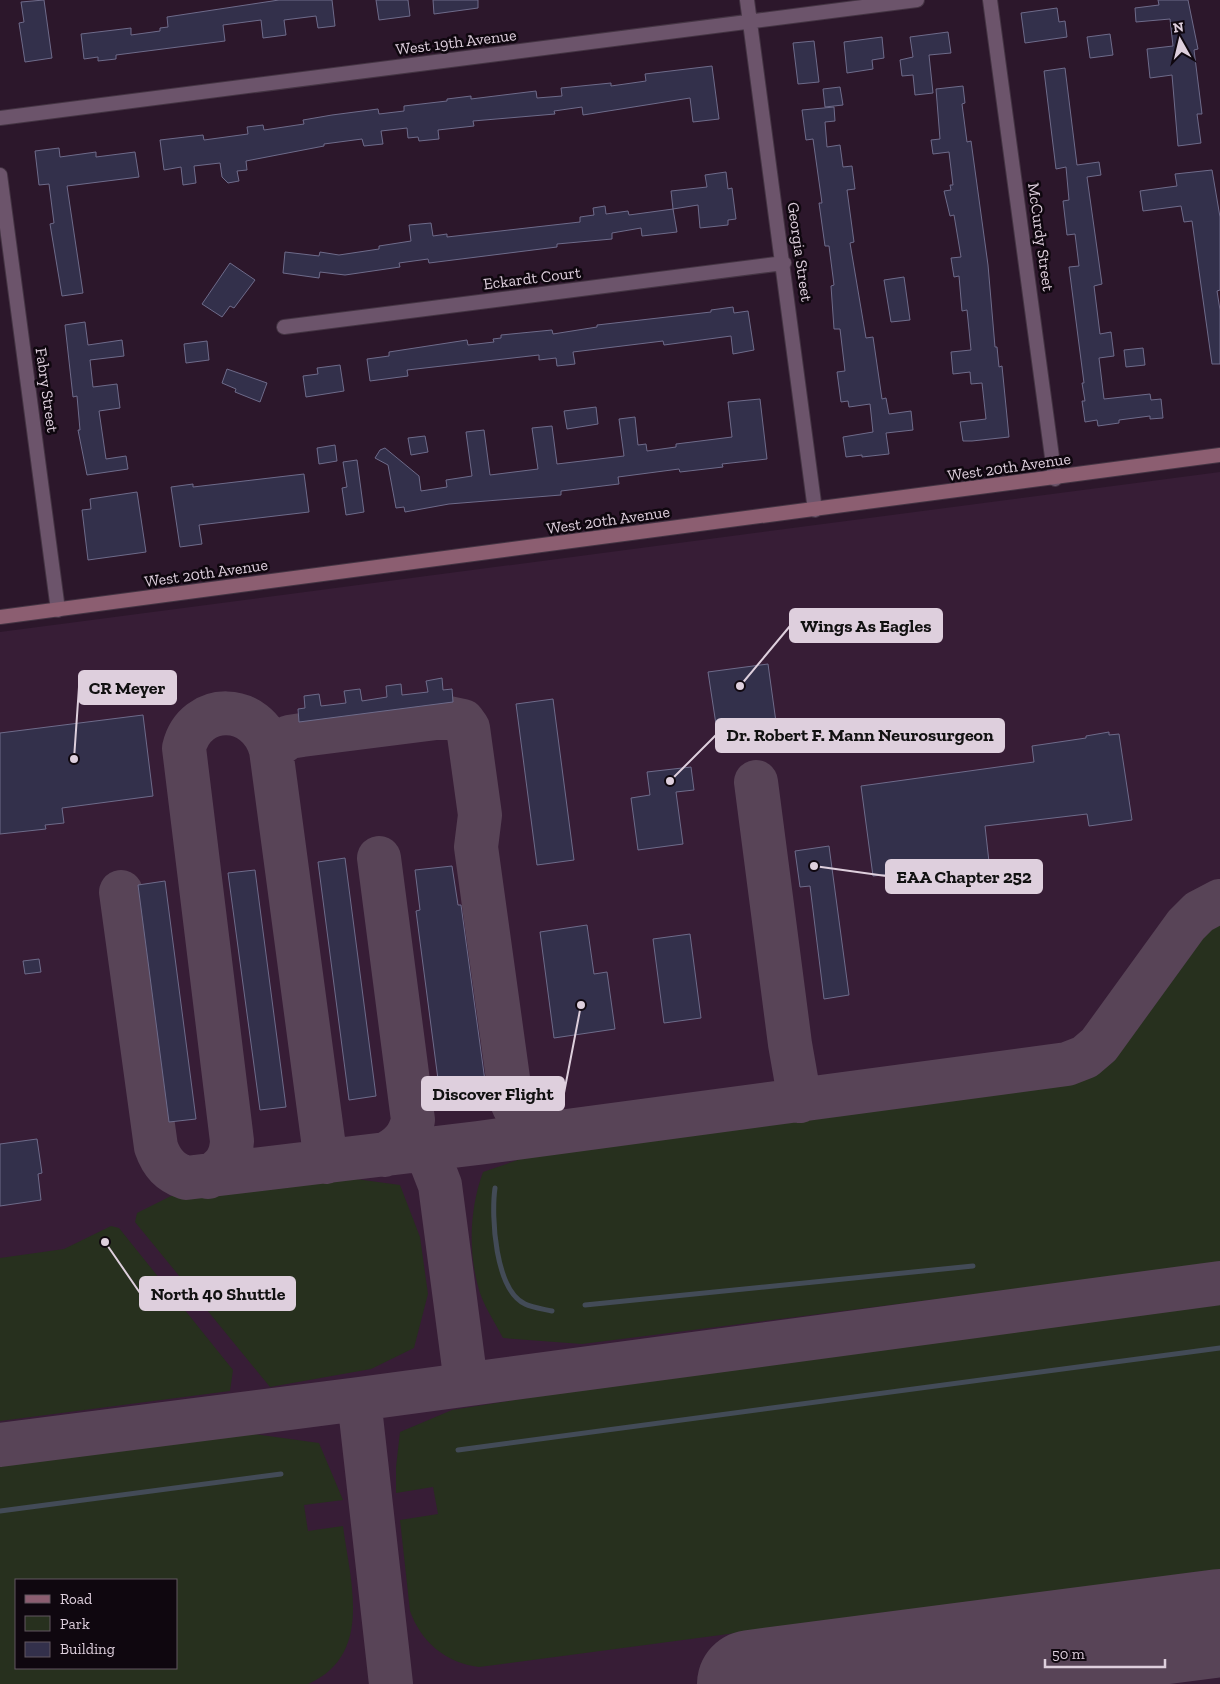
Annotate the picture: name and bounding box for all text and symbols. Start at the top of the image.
north arrow [1155,15,1205,65]
text: N [1172,18,1185,37]
street label: West 19th Avenue [395,25,517,59]
street label: McCurdy Street [1024,182,1058,293]
street label: Georgia Street [784,201,816,303]
street label: Eckardt Court [482,263,582,293]
street label: Fabry Street [32,346,62,434]
street label: West 20th Avenue [946,449,1072,485]
street label: West 20th Avenue [545,502,671,538]
street label: West 20th Avenue [143,555,269,591]
callout: Wings As Eagles [790,609,942,642]
text: Wings As Eagles [801,615,931,637]
callout: CR Meyer [79,671,176,704]
text: CR Meyer [89,677,165,699]
callout: Dr. Robert F. Mann Neurosurgeon [716,719,1004,752]
text: Dr. Robert F. Mann Neurosurgeon [726,724,994,746]
callout: EAA Chapter 252 [886,860,1042,893]
text: EAA Chapter 252 [896,866,1032,888]
callout: Discover Flight [422,1077,564,1110]
text: Discover Flight [432,1083,554,1105]
callout: North 40 Shuttle [140,1277,295,1310]
text: North 40 Shuttle [151,1283,286,1305]
legend [15,1579,178,1669]
text: Road [60,1590,93,1608]
text: Park [60,1615,90,1633]
scale bar [1045,1636,1165,1668]
text: Building [60,1640,115,1658]
text: 50 m [1052,1645,1085,1663]

